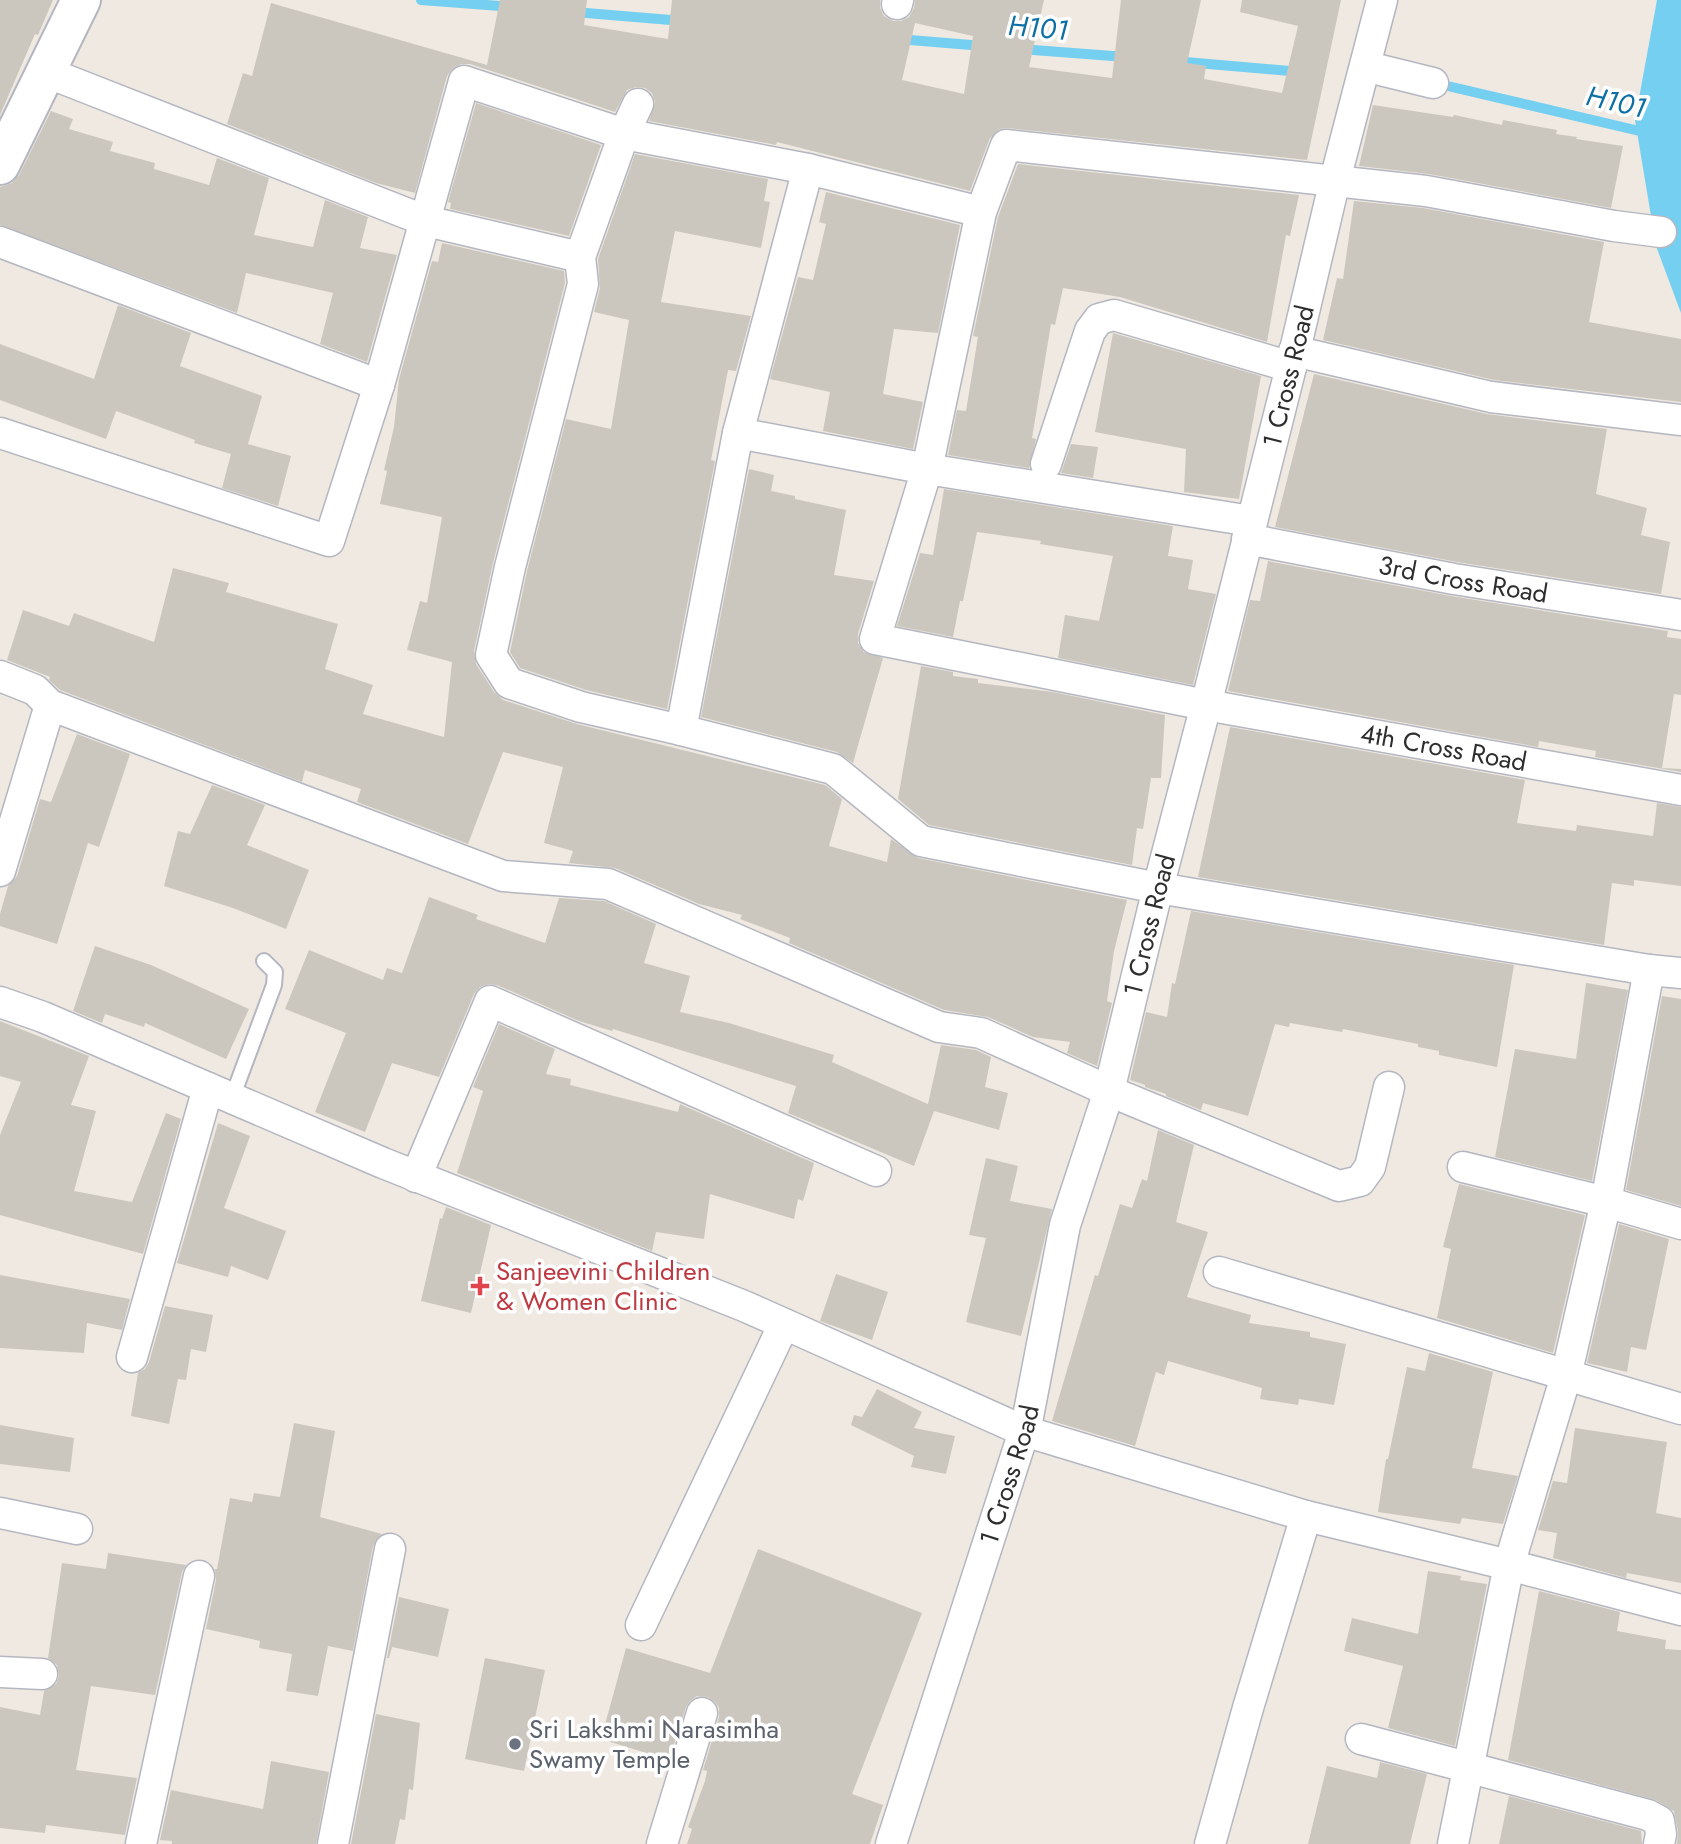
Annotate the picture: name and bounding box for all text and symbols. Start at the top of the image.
water label: H101 [1006,5,1070,51]
water label: H101 [1582,75,1650,129]
street label: 1 Cross Road [1253,301,1324,451]
street label: 3rd Cross Road [1375,546,1551,613]
street label: 4th Cross Road [1357,714,1530,781]
street label: 1 Cross Road [1114,850,1185,1000]
place label: Sanjeevini Children & Women Clinic [496,1252,710,1320]
marker: Sanjeevini Children & Women Clinic [470,1276,490,1296]
street label: 1 Cross Road [970,1402,1049,1550]
place label: Sri Lakshmi Narasimha Swamy Temple [529,1710,779,1778]
marker: Sri Lakshmi Narasimha Swamy Temple [507,1736,523,1752]

